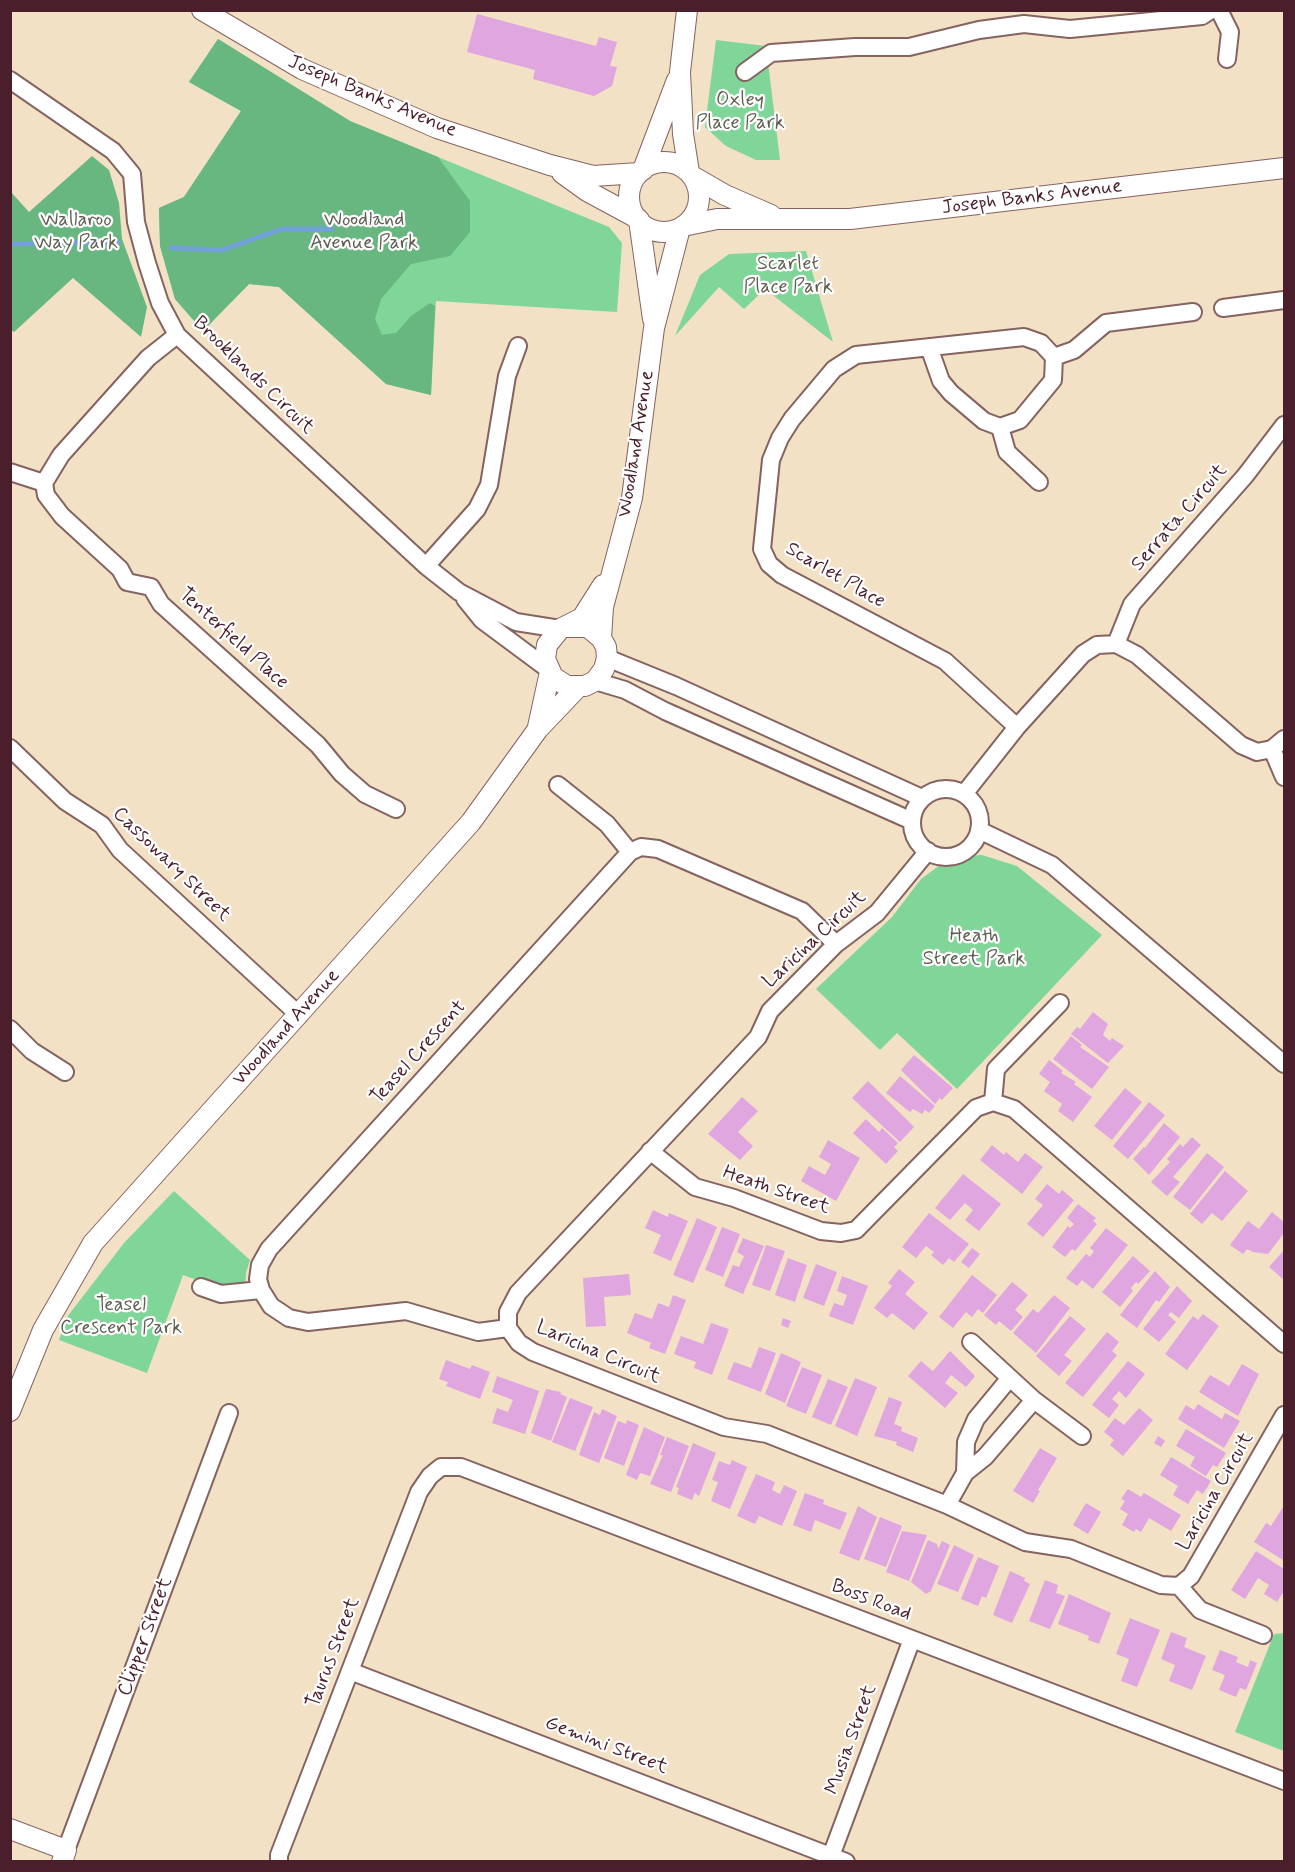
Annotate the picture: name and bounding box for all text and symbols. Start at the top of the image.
street label: Joseph Banks Avenue [284,51,460,143]
park label: Oxley Place Park [695,89,785,136]
street label: Joseph Banks Avenue [941,175,1123,221]
park label: Wallaroo Way Park [34,209,118,256]
park label: Woodland Avenue Park [310,209,418,256]
park label: Scarlet Place Park [743,253,833,300]
street label: Brooklands Circuit [187,312,319,440]
street label: Woodland Avenue [614,369,660,519]
street label: Serrata Circuit [1127,459,1233,577]
street label: Scarlet Place [781,538,889,614]
street label: Tenterfield Place [173,583,293,695]
street label: Cassowary Street [107,802,235,928]
street label: Laricina Circuit [758,886,872,994]
park label: Heath Street Park [923,925,1025,972]
street label: Woodland Avenue [228,965,346,1091]
street label: Teasel Crescent [366,996,472,1110]
street label: Heath Street [719,1161,833,1221]
park label: Teasel Crescent Park [60,1294,182,1341]
street label: Laricina Circuit [532,1316,664,1390]
street label: Laricina Circuit [1172,1429,1260,1555]
street label: Clipper Street [113,1574,179,1700]
street label: Boss Road [828,1575,914,1627]
street label: Taurus Street [302,1594,366,1712]
street label: Musia Street [821,1682,883,1798]
street label: Gemini Street [541,1712,671,1780]

